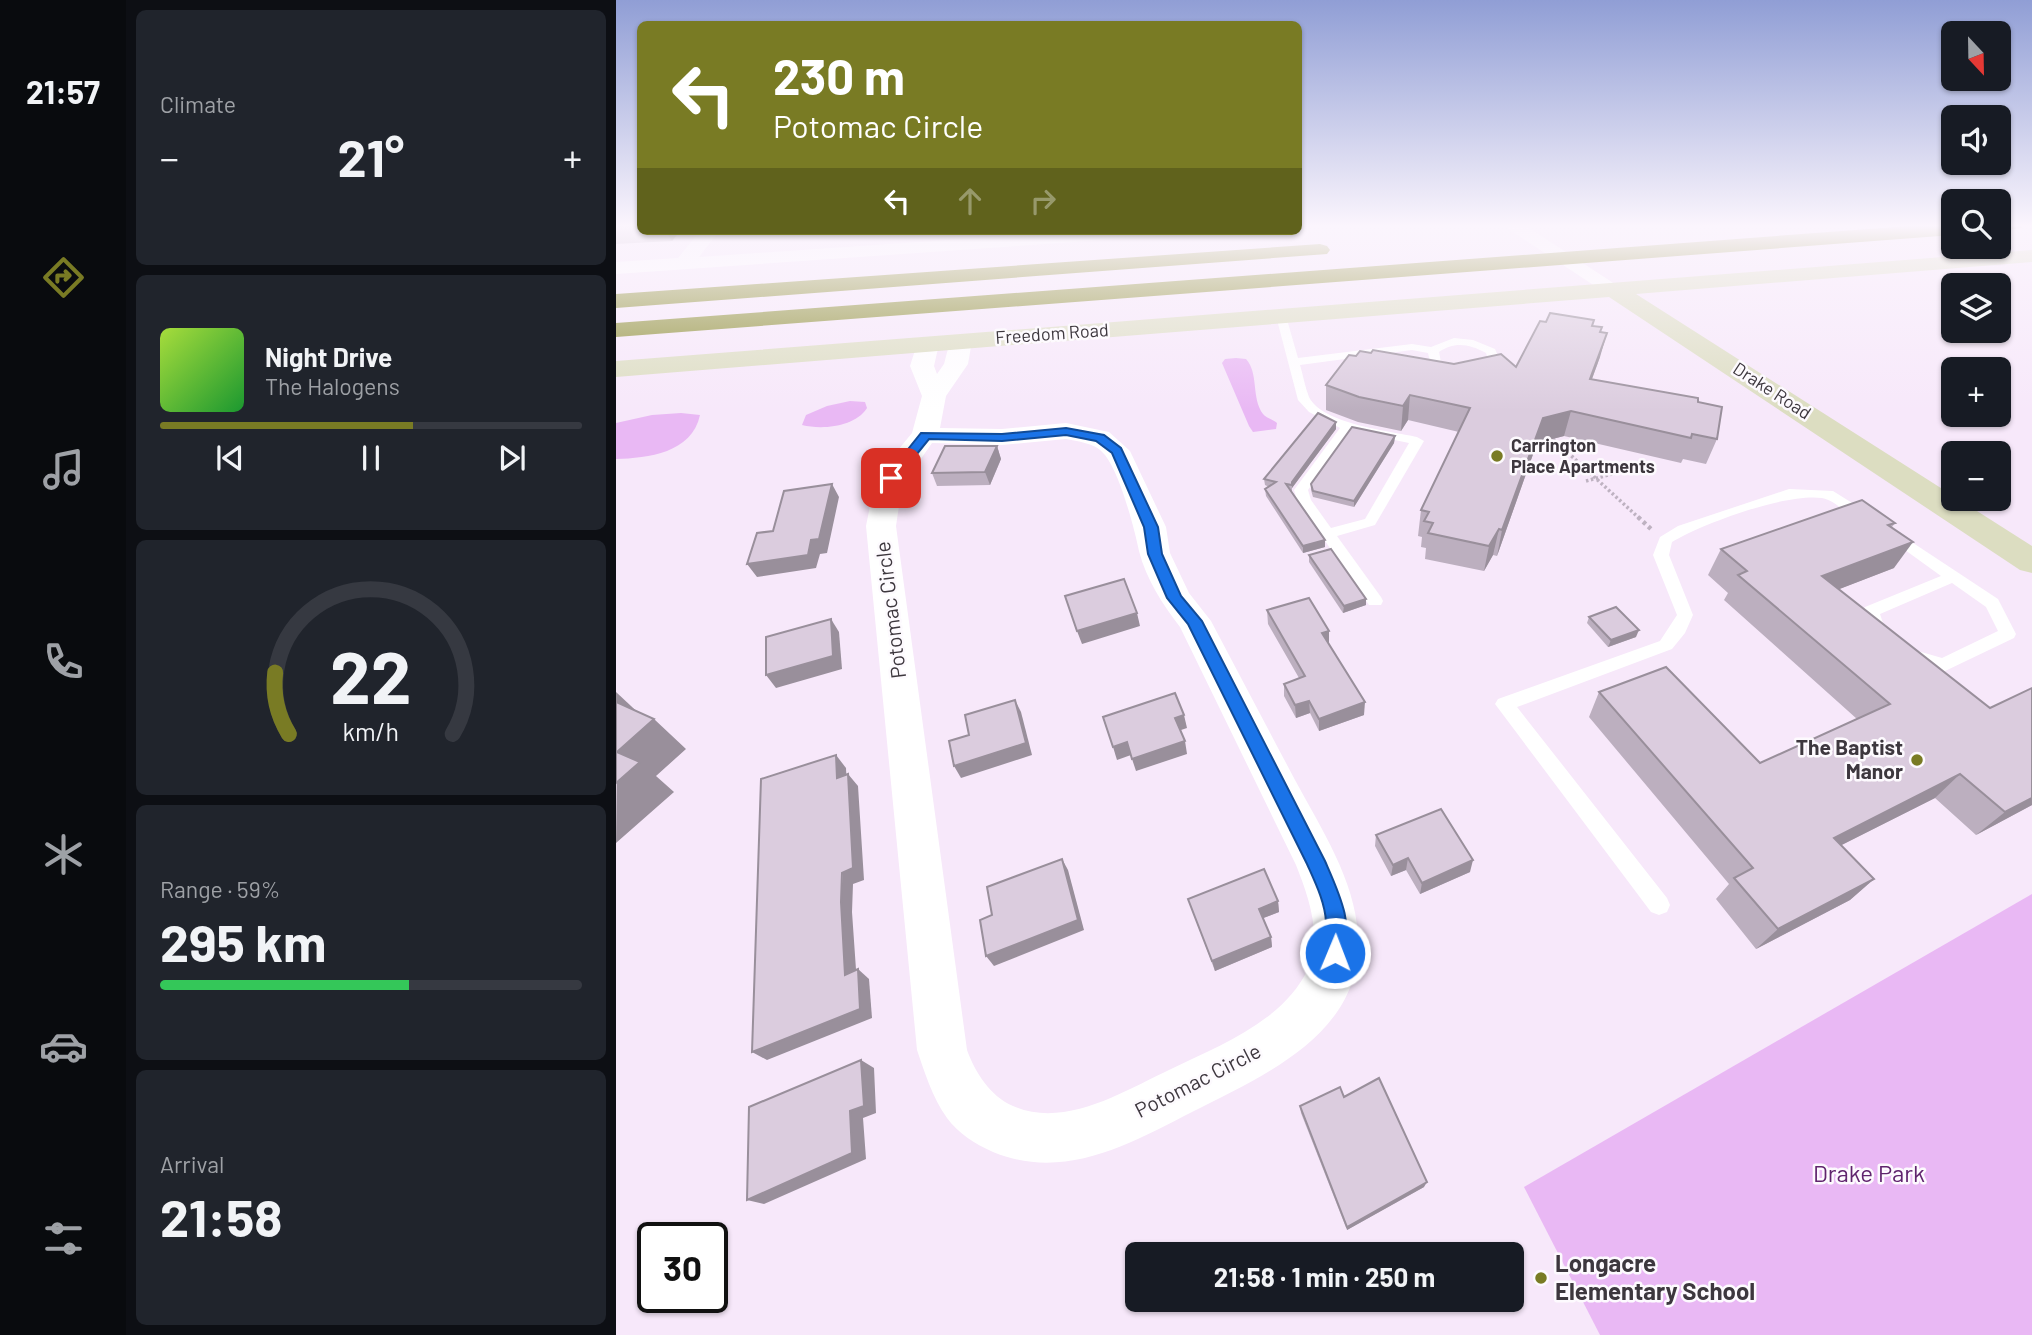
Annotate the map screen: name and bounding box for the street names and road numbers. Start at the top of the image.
street label: Freedom Road [995,318,1109,348]
street label: Drake Road [1729,357,1816,423]
street label: Potomac Circle [869,540,910,680]
street label: Potomac Circle [1130,1037,1264,1122]

